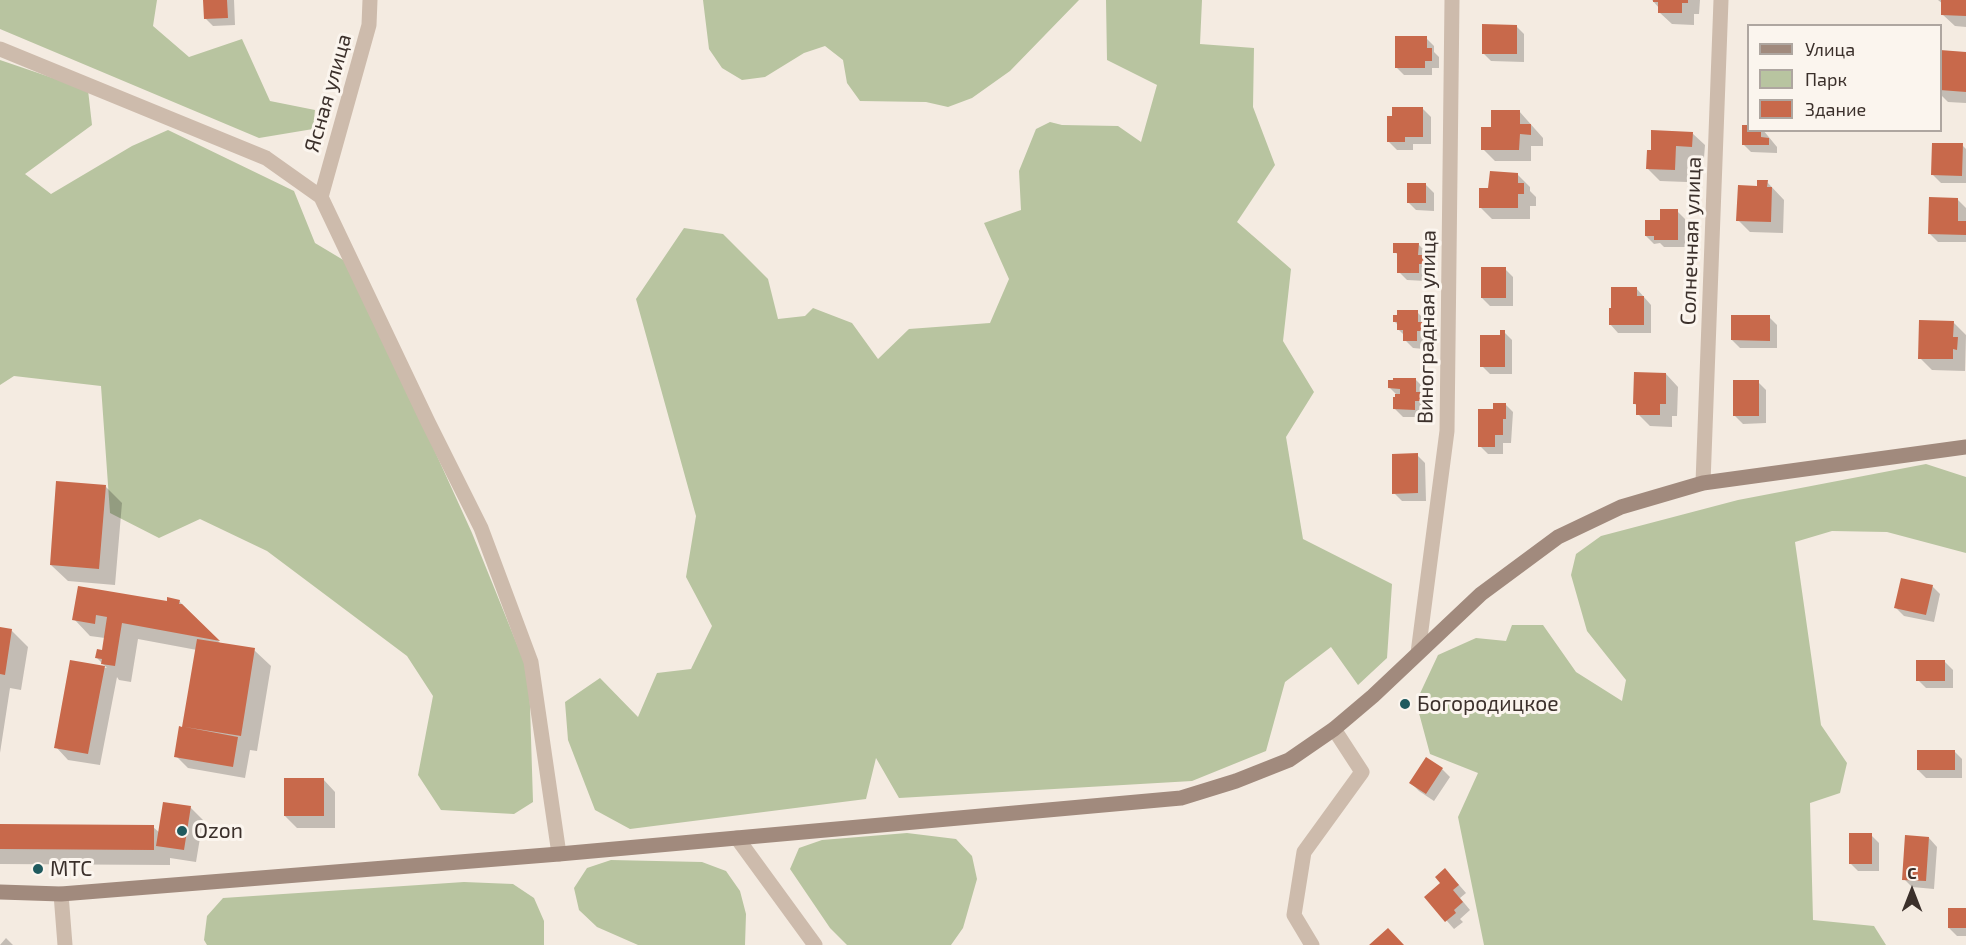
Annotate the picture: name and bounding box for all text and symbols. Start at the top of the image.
legend [1747,24,1942,132]
street label: Ясная улица [299,31,357,155]
text: Улица [1805,38,1855,60]
text: Парк [1805,68,1847,90]
text: Здание [1805,98,1866,120]
street label: Солнечная улица [1675,156,1707,326]
street label: Виноградная улица [1413,230,1441,424]
place label: Богородицкое [1417,691,1559,717]
marker: Богородицкое [1398,697,1412,711]
place label: Ozon [194,818,243,844]
marker: Ozon [175,824,189,838]
place label: МТС [50,856,92,882]
north arrow [1882,861,1942,921]
marker: МТС [31,862,45,876]
text: С [1907,863,1917,882]

